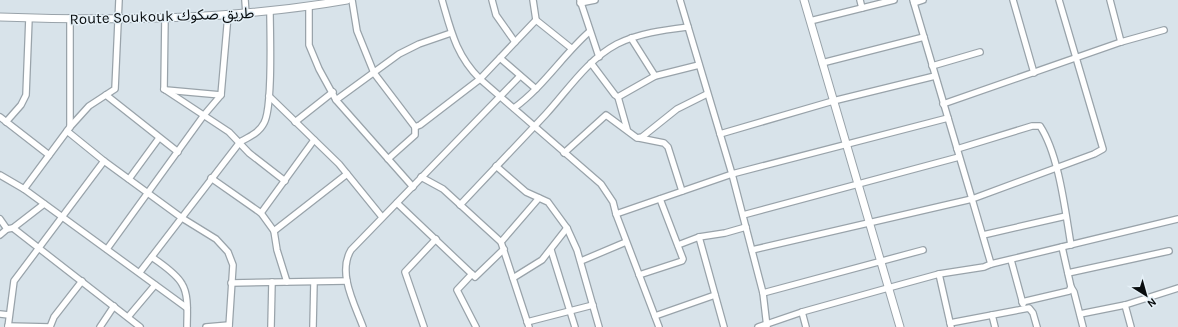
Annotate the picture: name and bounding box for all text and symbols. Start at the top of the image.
street label: Route Soukouk طريق صكوك [69,4,255,29]
north arrow [1126,275,1166,315]
text: N [1145,295,1159,310]

